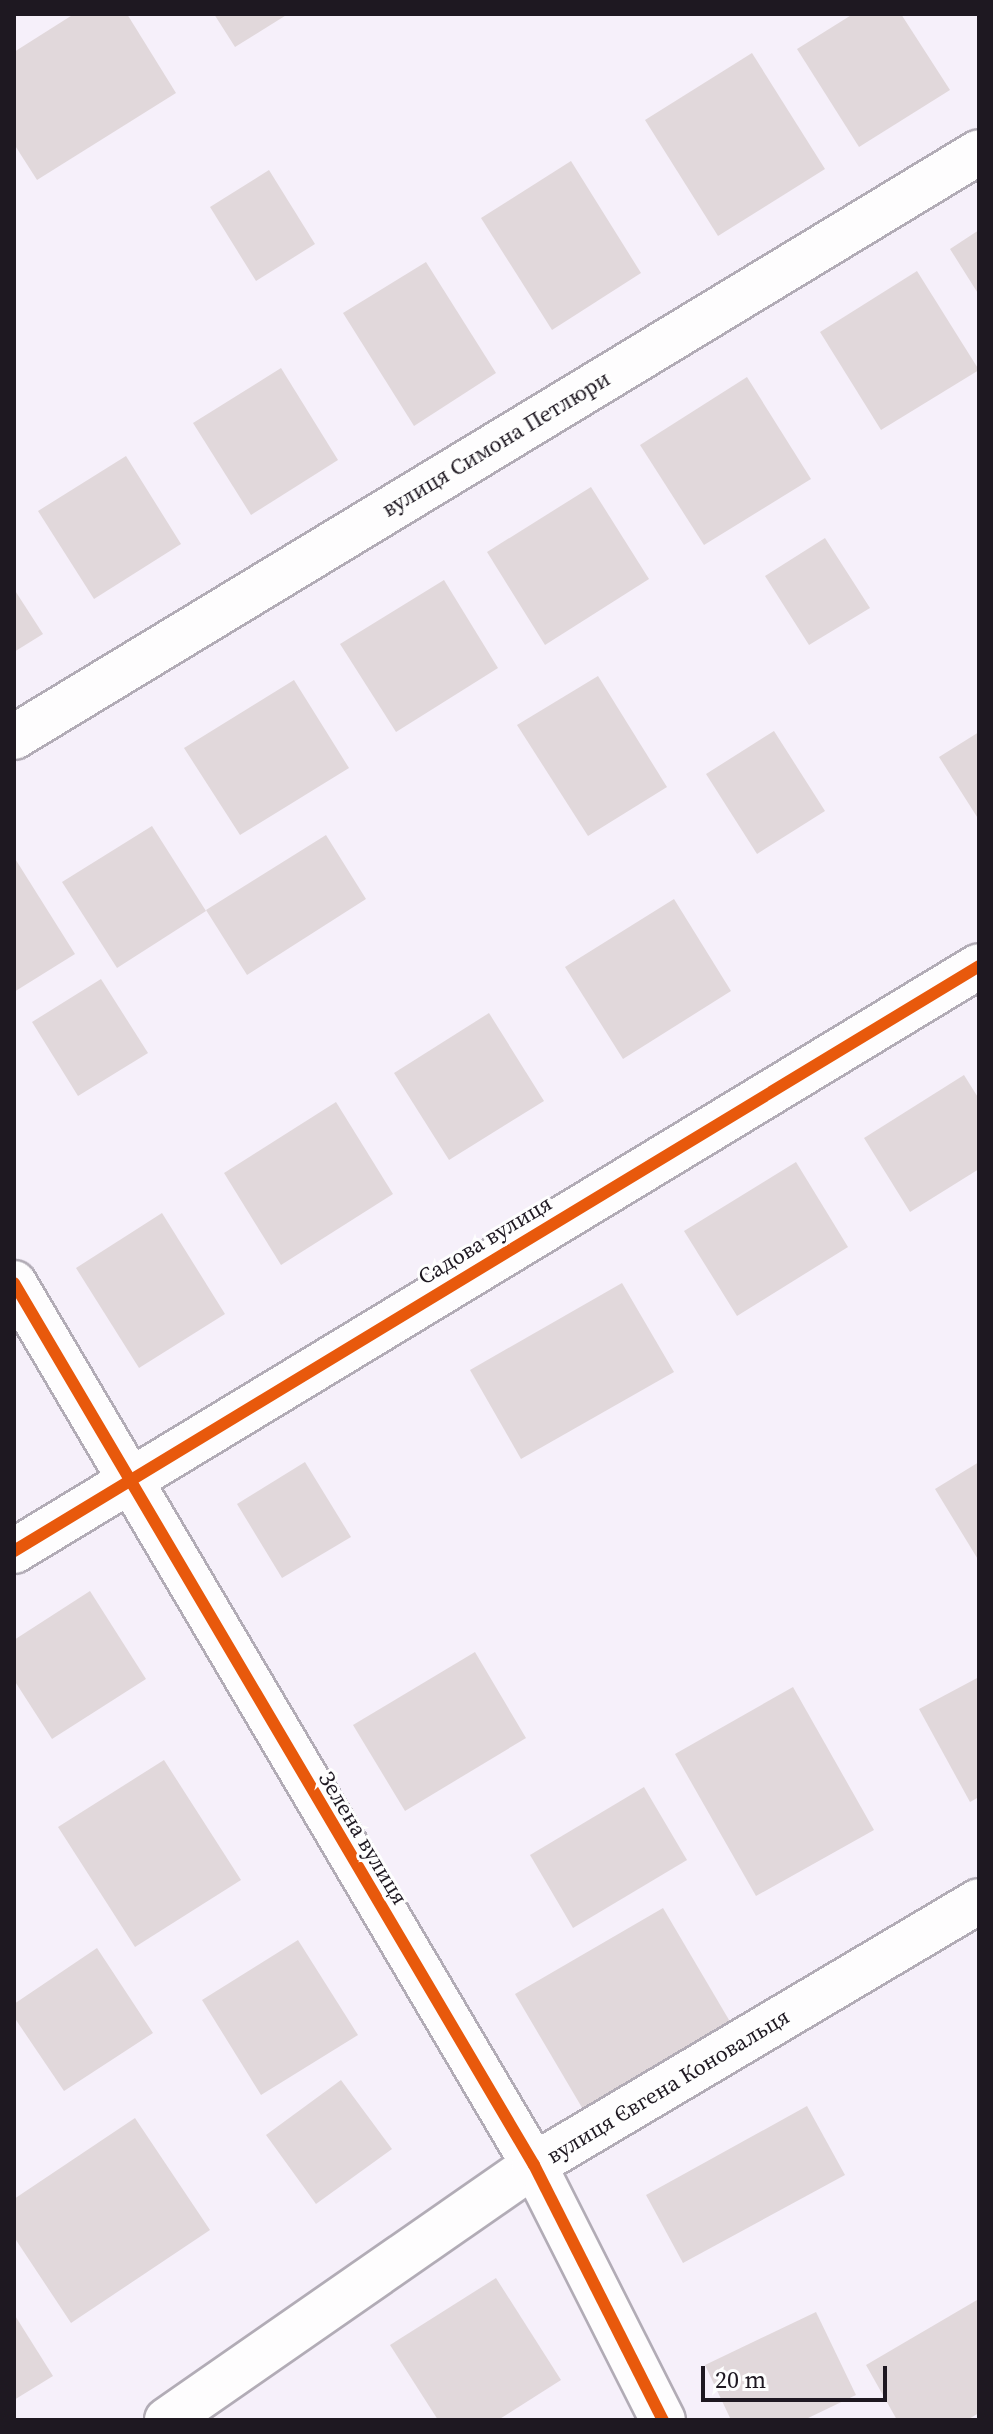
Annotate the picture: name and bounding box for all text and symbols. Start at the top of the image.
street label: вулиця Симона Петлюри [377,365,615,523]
street label: Садова вулиця [413,1190,557,1290]
street label: Зелена вулиця [313,1767,413,1909]
street label: вулиця Євгена Коновальця [542,2003,794,2169]
scale bar [705,2350,891,2400]
text: 20 m [715,2363,766,2396]

